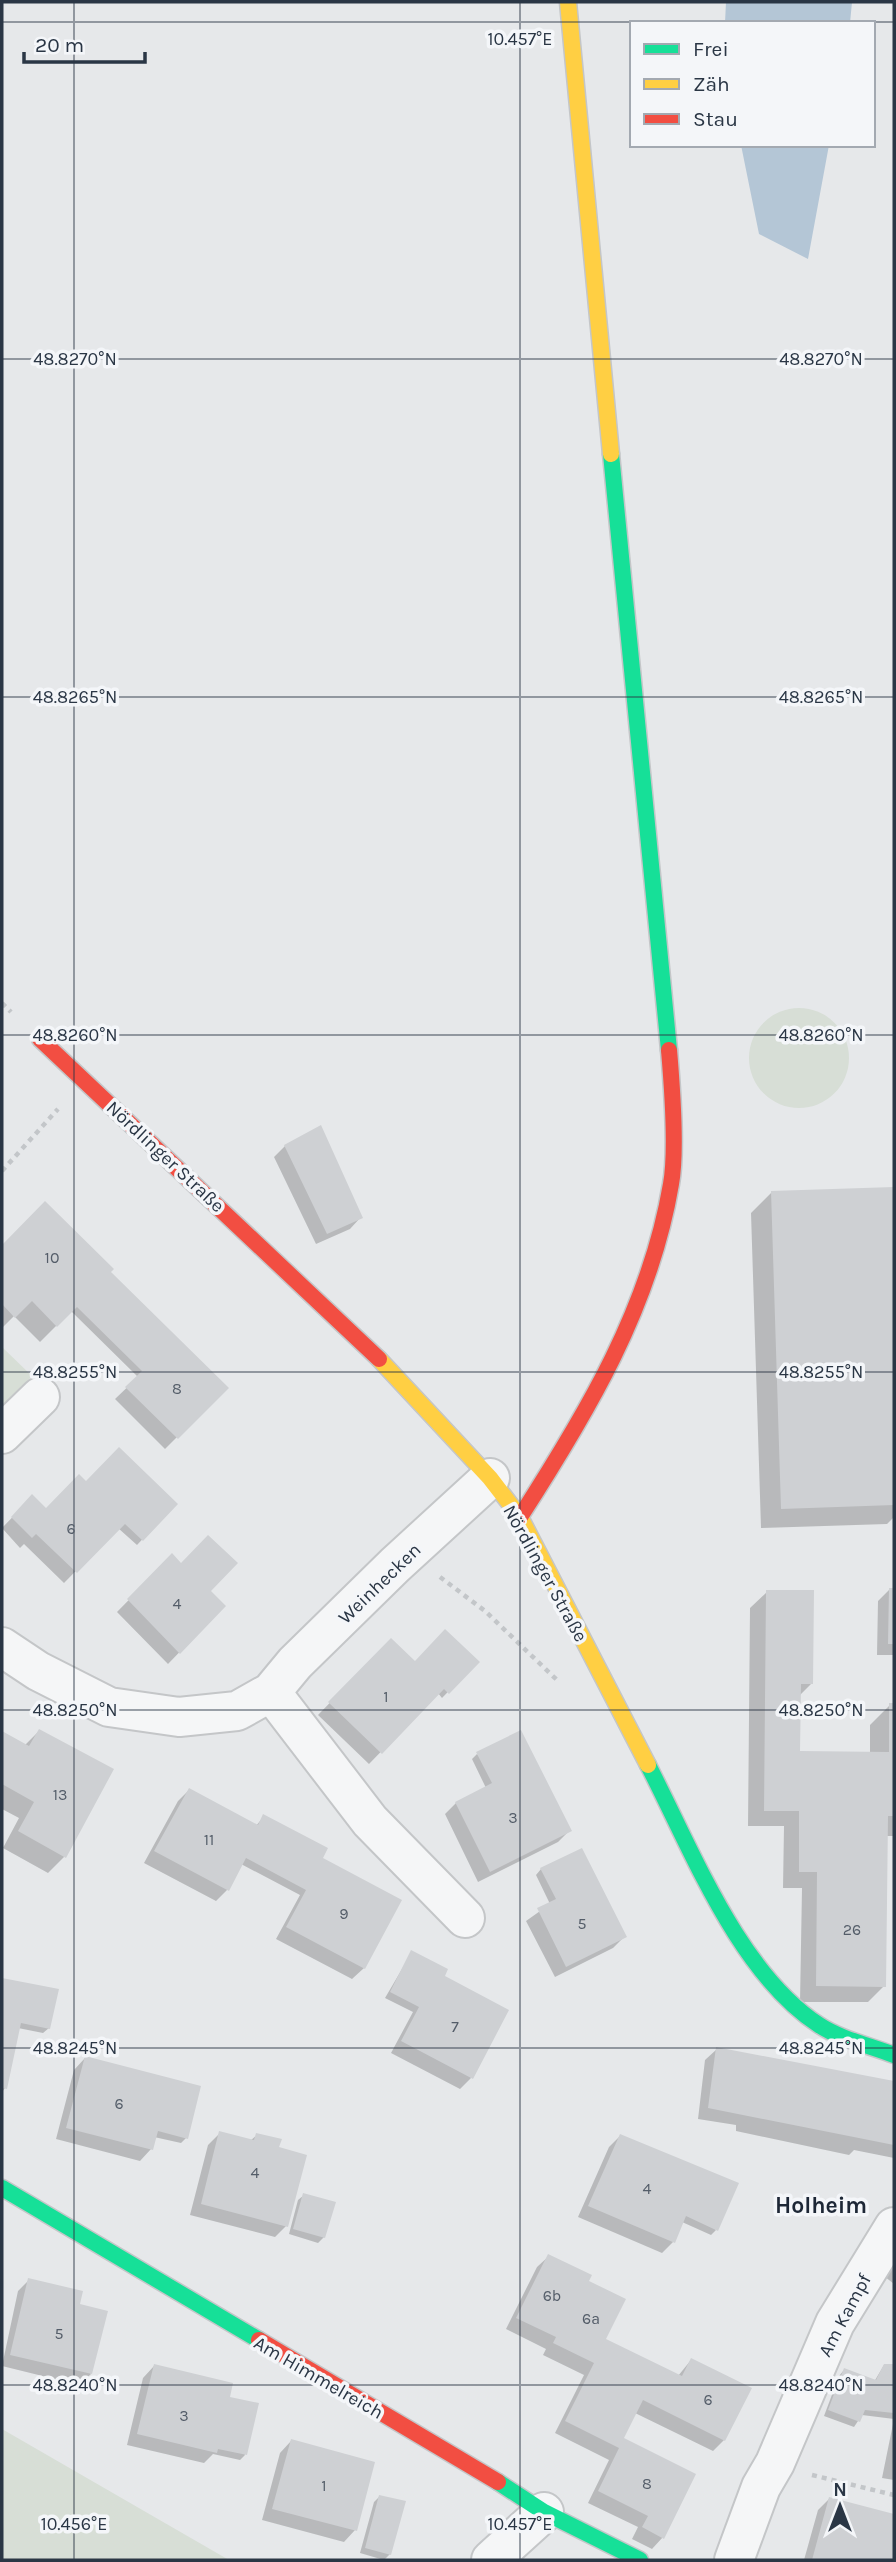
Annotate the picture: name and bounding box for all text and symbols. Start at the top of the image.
scale bar [24,21,145,65]
legend [630,21,875,147]
text: 10.457°E [488,28,552,50]
text: 20 m [35,33,84,57]
text: Frei [693,37,729,61]
text: Zäh [693,72,730,96]
text: Stau [693,107,738,131]
text: 48.8270°N [33,348,117,370]
text: 48.8270°N [779,348,863,370]
text: 48.8265°N [33,686,117,708]
text: 48.8265°N [779,686,863,708]
text: 48.8260°N [32,1024,118,1046]
text: 48.8260°N [778,1024,864,1046]
street label: Nördlinger Straße [102,1096,229,1217]
house number: 10 [45,1248,59,1267]
text: 48.8255°N [33,1361,117,1383]
text: 48.8255°N [779,1361,863,1383]
house number: 8 [172,1379,182,1398]
street label: Nördlinger Straße [498,1501,592,1646]
house number: 6 [66,1519,76,1538]
street label: Weinhecken [334,1539,426,1629]
house number: 4 [173,1594,182,1613]
house number: 1 [383,1687,389,1706]
text: 48.8250°N [32,1699,118,1721]
text: 48.8250°N [778,1699,864,1721]
house number: 13 [53,1785,67,1804]
house number: 3 [508,1808,518,1827]
house number: 11 [204,1830,214,1849]
house number: 9 [339,1904,349,1923]
house number: 5 [577,1914,587,1933]
house number: 26 [843,1920,861,1939]
house number: 7 [451,2017,459,2036]
text: 48.8245°N [33,2037,117,2059]
text: 48.8245°N [779,2037,863,2059]
house number: 6 [114,2094,124,2113]
house number: 4 [251,2163,260,2182]
house number: 4 [643,2179,652,2198]
district label: Holheim [775,2192,867,2219]
street label: Am Kampf [814,2270,876,2361]
house number: 6b [543,2286,561,2305]
house number: 6a [582,2309,600,2328]
house number: 5 [54,2324,64,2343]
street label: Am Himmelreich [250,2332,387,2424]
text: 48.8240°N [33,2374,118,2396]
text: 48.8240°N [779,2374,864,2396]
house number: 6 [703,2390,713,2409]
house number: 3 [179,2406,189,2425]
north arrow [805,2471,875,2541]
house number: 8 [642,2474,652,2493]
house number: 1 [321,2476,327,2495]
text: N [833,2479,847,2501]
text: 10.456°E [41,2513,107,2535]
text: 10.457°E [488,2513,552,2535]

